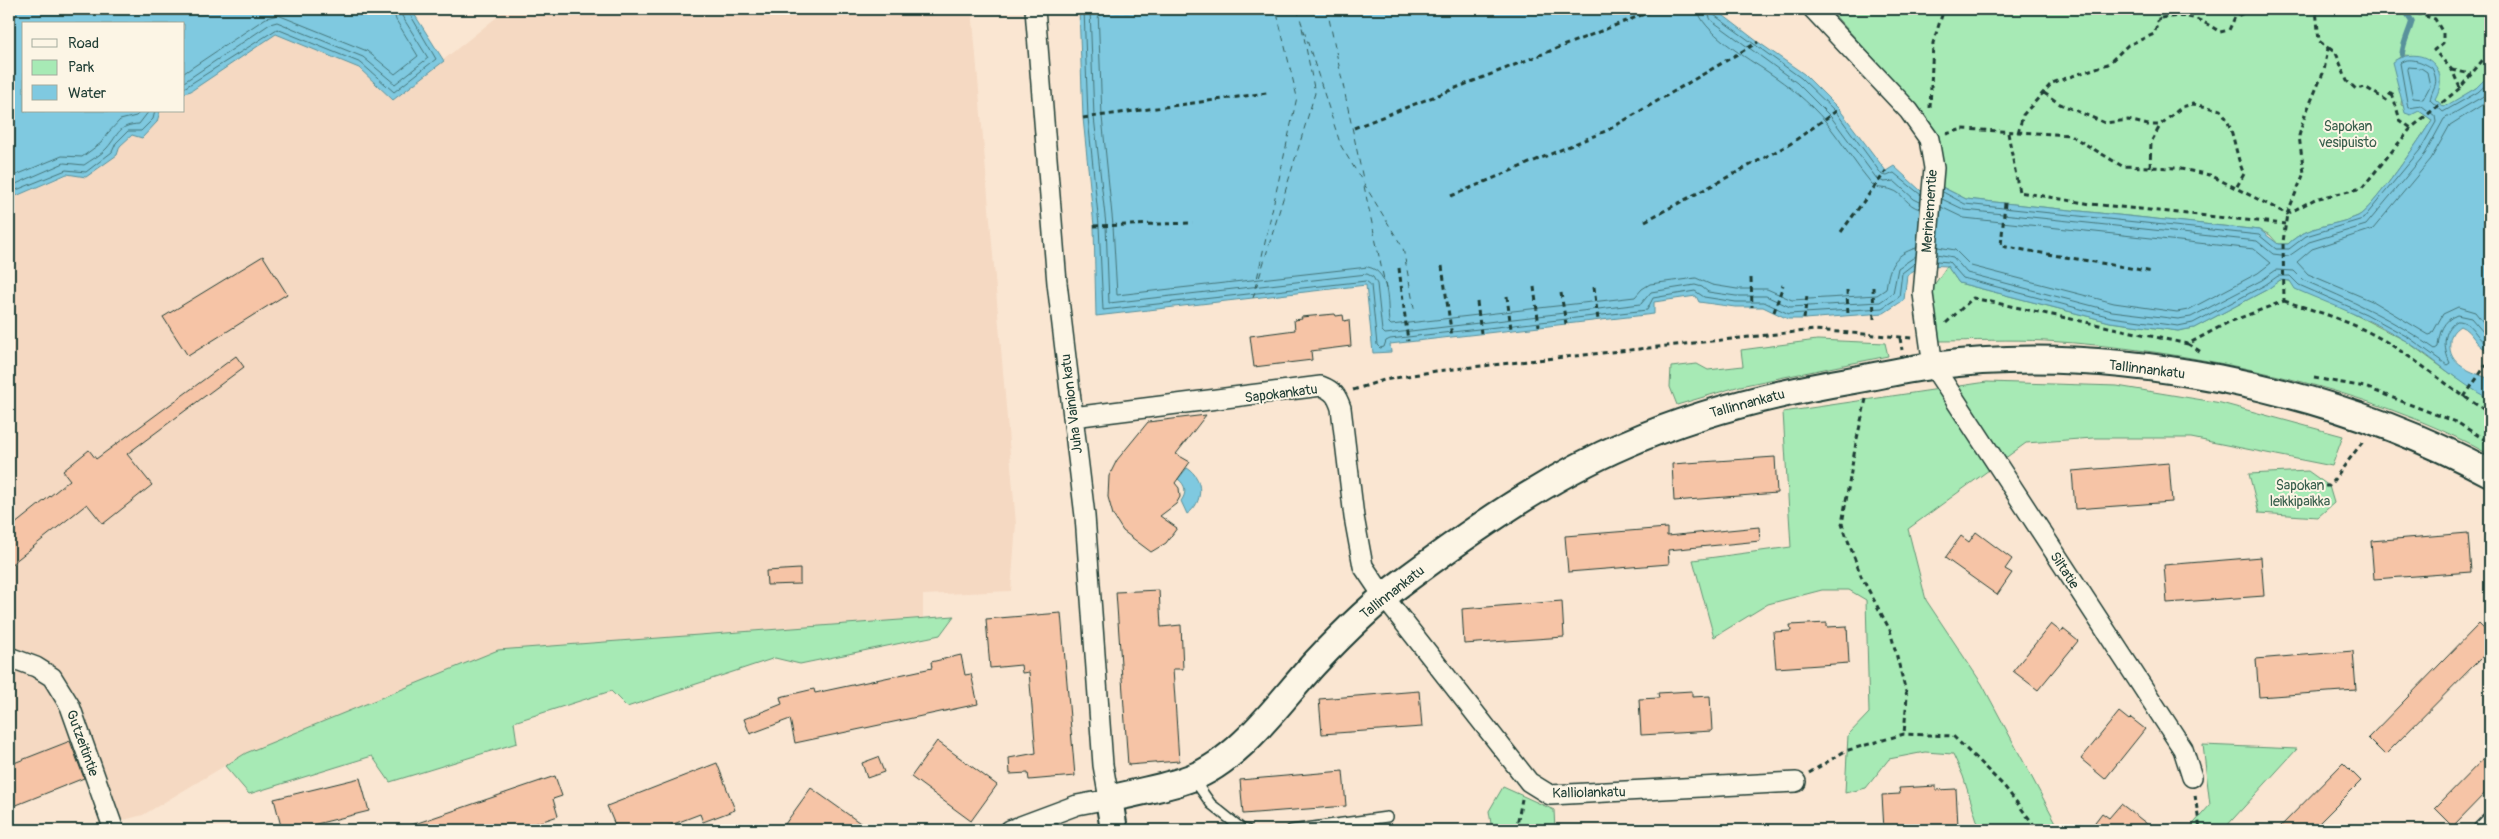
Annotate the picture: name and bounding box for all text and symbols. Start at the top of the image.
legend [22,22,185,112]
text: Road [68,34,99,53]
text: Park [68,58,95,77]
text: Water [68,84,107,103]
park label: Sapokan vesipuisto [2318,118,2377,151]
street label: Meriniementie [1918,169,1941,253]
street label: Juha Vainion katu [1057,353,1086,455]
street label: Tallinnankatu [2108,356,2186,383]
street label: Sapokankatu [1244,381,1318,406]
street label: Tallinnankatu [1708,385,1786,422]
park label: Sapokan leikkipaikka [2270,477,2330,510]
street label: Siltatie [2046,549,2083,592]
street label: Tallinnankatu [1357,562,1428,623]
street label: Gutzeitintie [63,708,102,779]
street label: Kalliolankatu [1552,783,1626,802]

